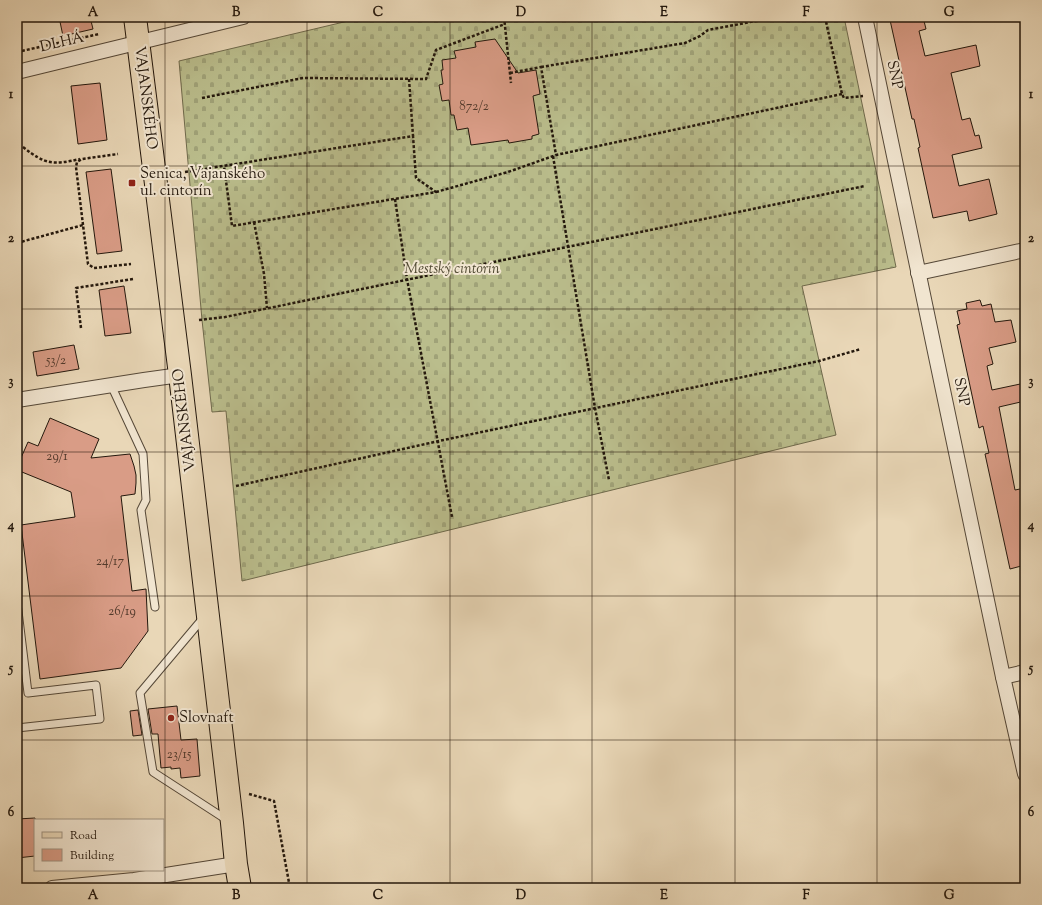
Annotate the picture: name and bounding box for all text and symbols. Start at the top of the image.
text: A [88,4,99,22]
text: B [232,4,241,22]
text: C [373,4,383,22]
text: D [516,4,526,22]
text: E [660,4,668,22]
text: F [802,4,810,22]
text: G [944,4,955,22]
street label: DLHÁ [37,27,86,58]
street label: VAJANSKÉHO [128,45,163,151]
street label: SNP [881,59,907,92]
text: 1 [9,86,14,104]
text: 1 [1029,86,1034,104]
house number: 872/2 [459,98,489,116]
place label: Senica, Vajanského ul. cintorín [140,164,265,202]
marker: Senica, Vajanského ul. cintorín [127,178,137,188]
text: 2 [8,230,15,248]
text: 2 [1028,230,1035,248]
park label: Mestský cintorín [404,259,500,280]
house number: 53/2 [45,352,66,370]
street label: VAJANSKÉHO [167,367,202,473]
text: 3 [8,373,14,391]
text: 3 [1028,373,1034,391]
street label: SNP [948,376,974,409]
house number: 29/1 [46,448,68,466]
text: 4 [7,517,15,535]
text: 4 [1027,517,1035,535]
house number: 24/17 [96,553,125,571]
house number: 26/19 [108,603,136,621]
text: 5 [8,660,14,678]
text: 5 [1028,660,1034,678]
place label: Slovnaft [179,708,234,729]
marker: Slovnaft [166,713,176,723]
house number: 23/15 [167,746,192,764]
text: 6 [8,804,15,822]
text: 6 [1028,804,1035,822]
legend [34,819,164,871]
text: Road [70,827,97,845]
text: Building [70,847,114,865]
text: A [88,887,99,905]
text: B [232,887,241,905]
text: C [373,887,383,905]
text: D [516,887,526,905]
text: E [660,887,668,905]
text: F [802,887,810,905]
text: G [944,887,955,905]

